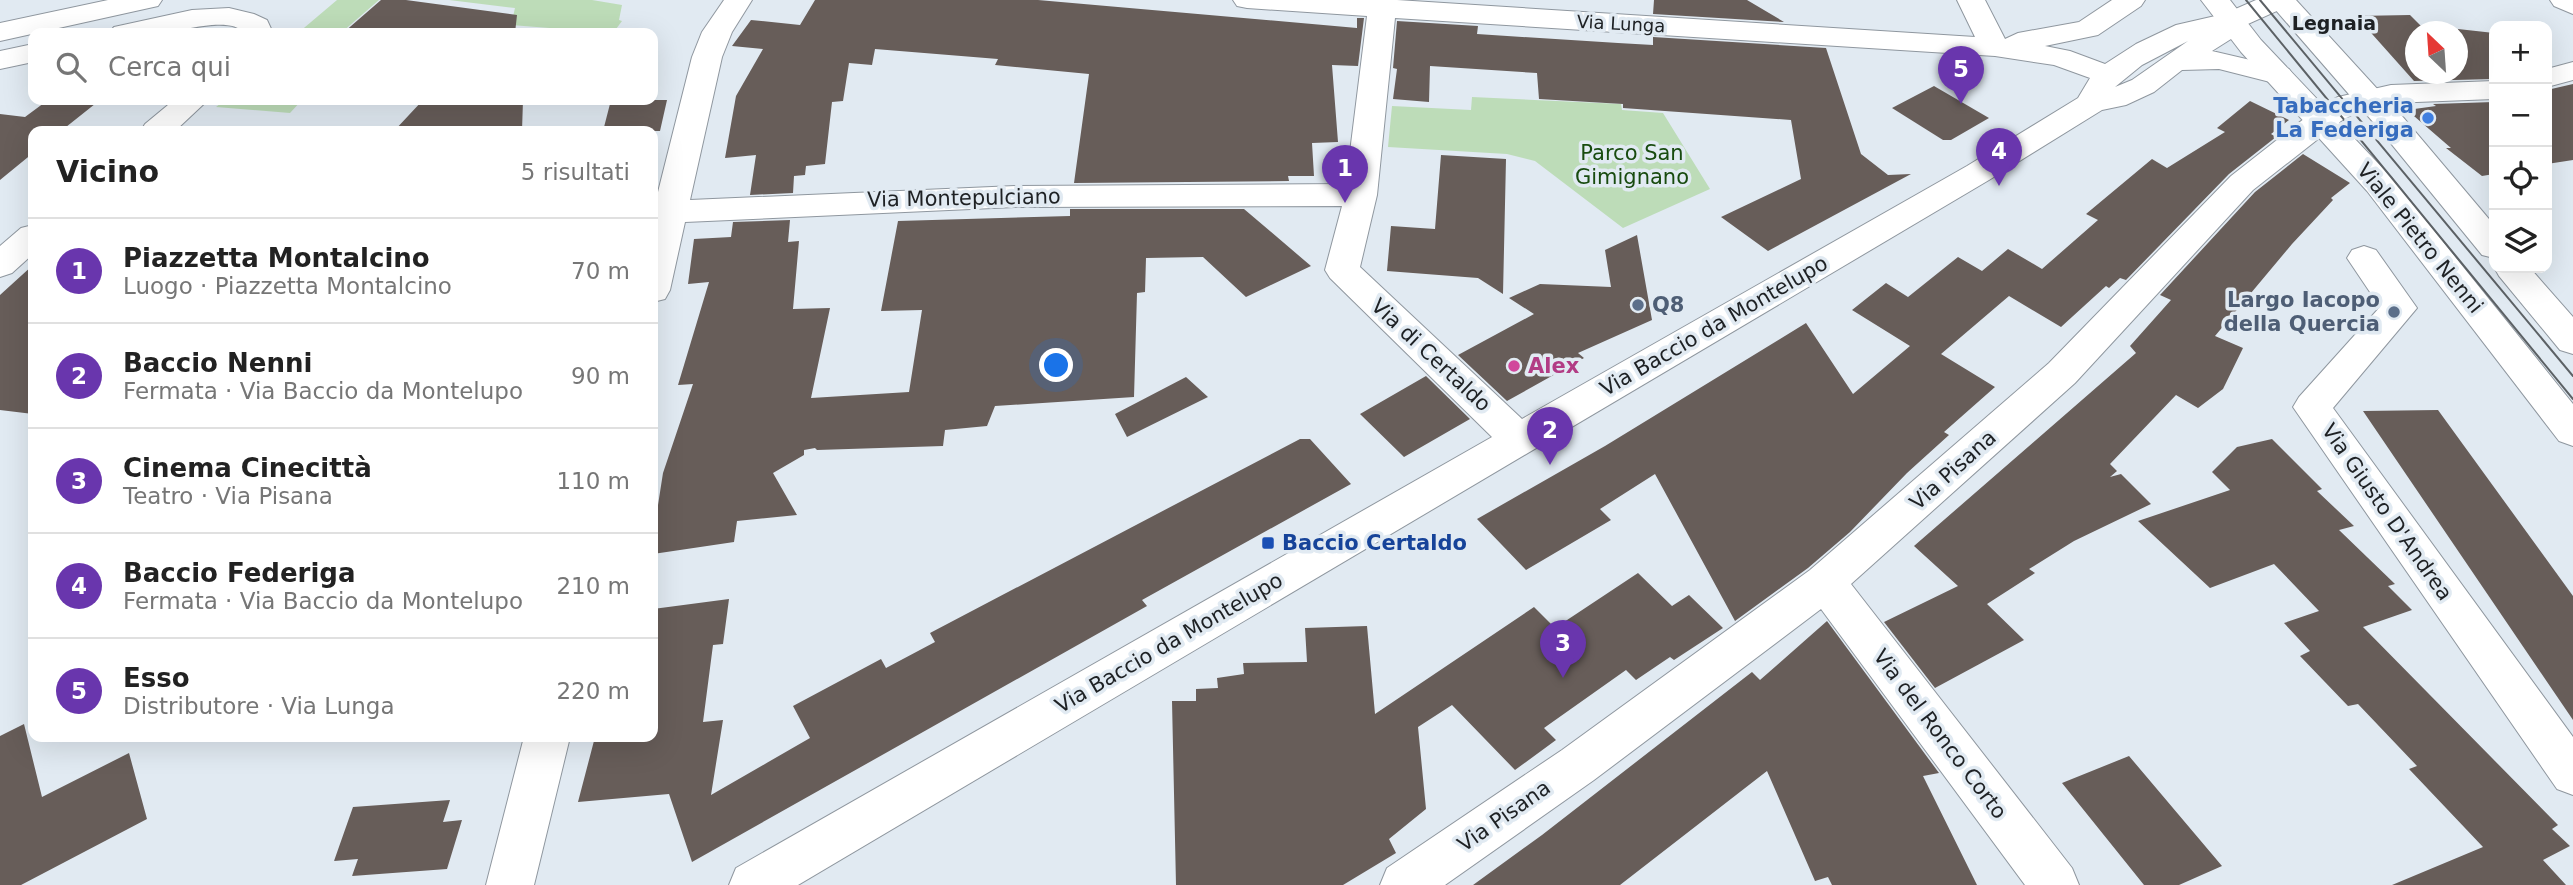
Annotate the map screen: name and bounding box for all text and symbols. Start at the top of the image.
street label: Via Lunga [1576,11,1666,36]
district label: Legnaia [2292,12,2376,34]
north arrow [2405,21,2468,84]
map controls [2489,21,2552,273]
button: + [2489,21,2552,84]
search box [28,28,658,105]
pin: 5 [1938,46,1984,104]
icon: search [52,48,90,86]
text: Cerca qui [108,52,231,82]
button: − [2489,84,2552,147]
place label: Tabaccheria La Federiga [2273,94,2414,142]
marker: Tabaccheria La Federiga [2420,110,2436,126]
pin: 4 [1976,128,2022,186]
park label: Parco San Gimignano [1575,141,1689,189]
pin: 1 [1322,145,1368,203]
button: locate [2489,147,2552,210]
text: Vicino [56,154,159,189]
street label: Viale Pietro Nenni [2352,158,2488,318]
text: 5 risultati [521,159,630,185]
street label: Via Montepulciano [867,184,1061,212]
button: layers [2489,210,2552,273]
text: Piazzetta Montalcino [123,243,430,273]
street label: Via Baccio da Montelupo [1596,251,1832,401]
text: 1 [71,258,87,284]
text: 70 m [571,258,630,284]
text: Luogo · Piazzetta Montalcino [123,273,452,299]
place label: Largo Iacopo della Quercia [2224,288,2380,336]
place label: Q8 [1652,293,1684,317]
street label: Via di Certaldo [1366,294,1496,416]
marker: Q8 [1630,297,1646,313]
marker: Largo Iacopo della Quercia [2386,304,2402,320]
text: Baccio Nenni [123,348,312,378]
your location [1039,348,1073,382]
place label: Alex [1528,354,1580,378]
marker: Alex [1506,358,1522,374]
text: 2 [71,363,87,389]
text: 90 m [571,363,630,389]
text: Fermata · Via Baccio da Montelupo [123,378,523,404]
pin: 2 [1527,407,1573,465]
street label: Via Giusto D'Andrea [2317,419,2457,605]
street label: Via Pisana [1905,425,2001,515]
text: Cinema Cinecittà [123,453,372,483]
text: 3 [71,468,87,494]
text: 110 m [556,468,630,494]
text: Teatro · Via Pisana [123,483,333,509]
place label: Baccio Certaldo [1282,531,1467,555]
marker: Baccio Certaldo [1260,535,1276,551]
text: Baccio Federiga [123,558,356,588]
street label: Via Baccio da Montelupo [1051,568,1287,718]
text: 4 [71,573,87,599]
text: 210 m [556,573,630,599]
text: Fermata · Via Baccio da Montelupo [123,588,523,614]
pin: 3 [1540,620,1586,678]
street label: Via del Ronco Corto [1868,644,2012,824]
text: Esso [123,663,190,693]
text: 5 [71,678,87,704]
text: 220 m [556,678,630,704]
text: Distributore · Via Lunga [123,693,395,719]
street label: Via Pisana [1453,775,1555,857]

